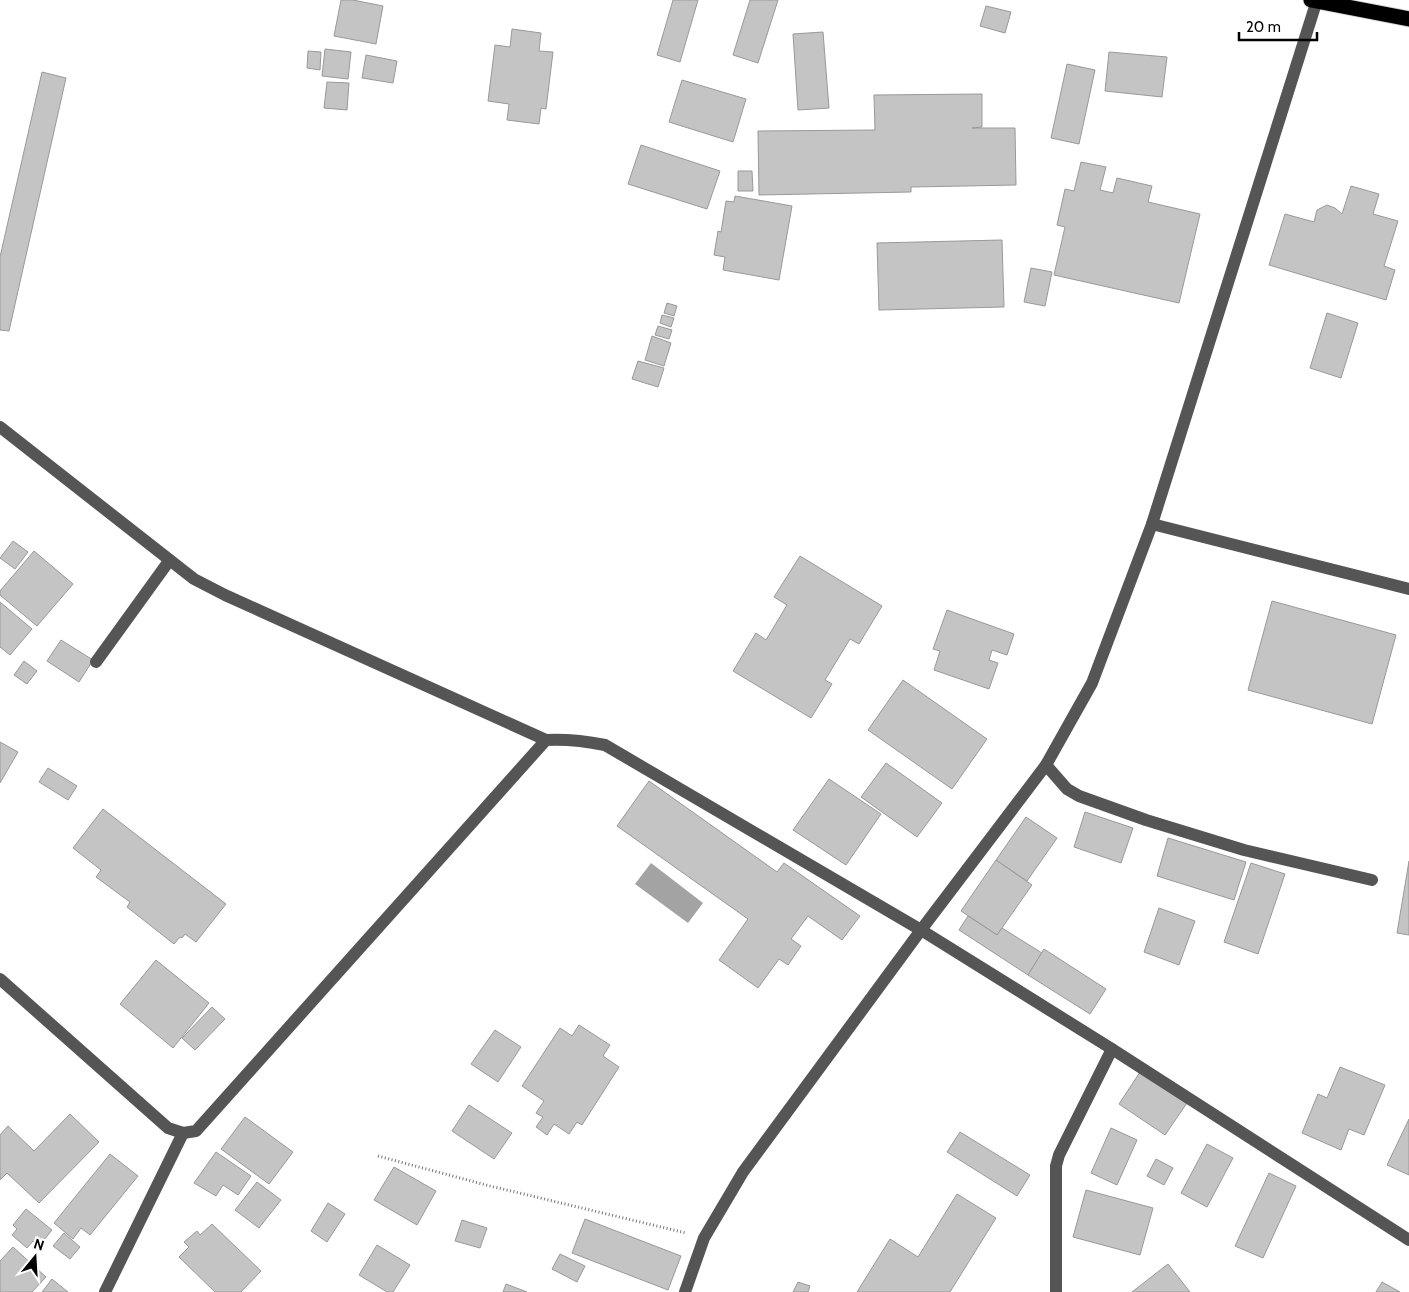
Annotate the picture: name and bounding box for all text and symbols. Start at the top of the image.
scale bar [1239,10,1316,42]
text: 20 m [1246,18,1281,36]
north arrow [10,1232,60,1282]
text: N [32,1235,47,1255]

